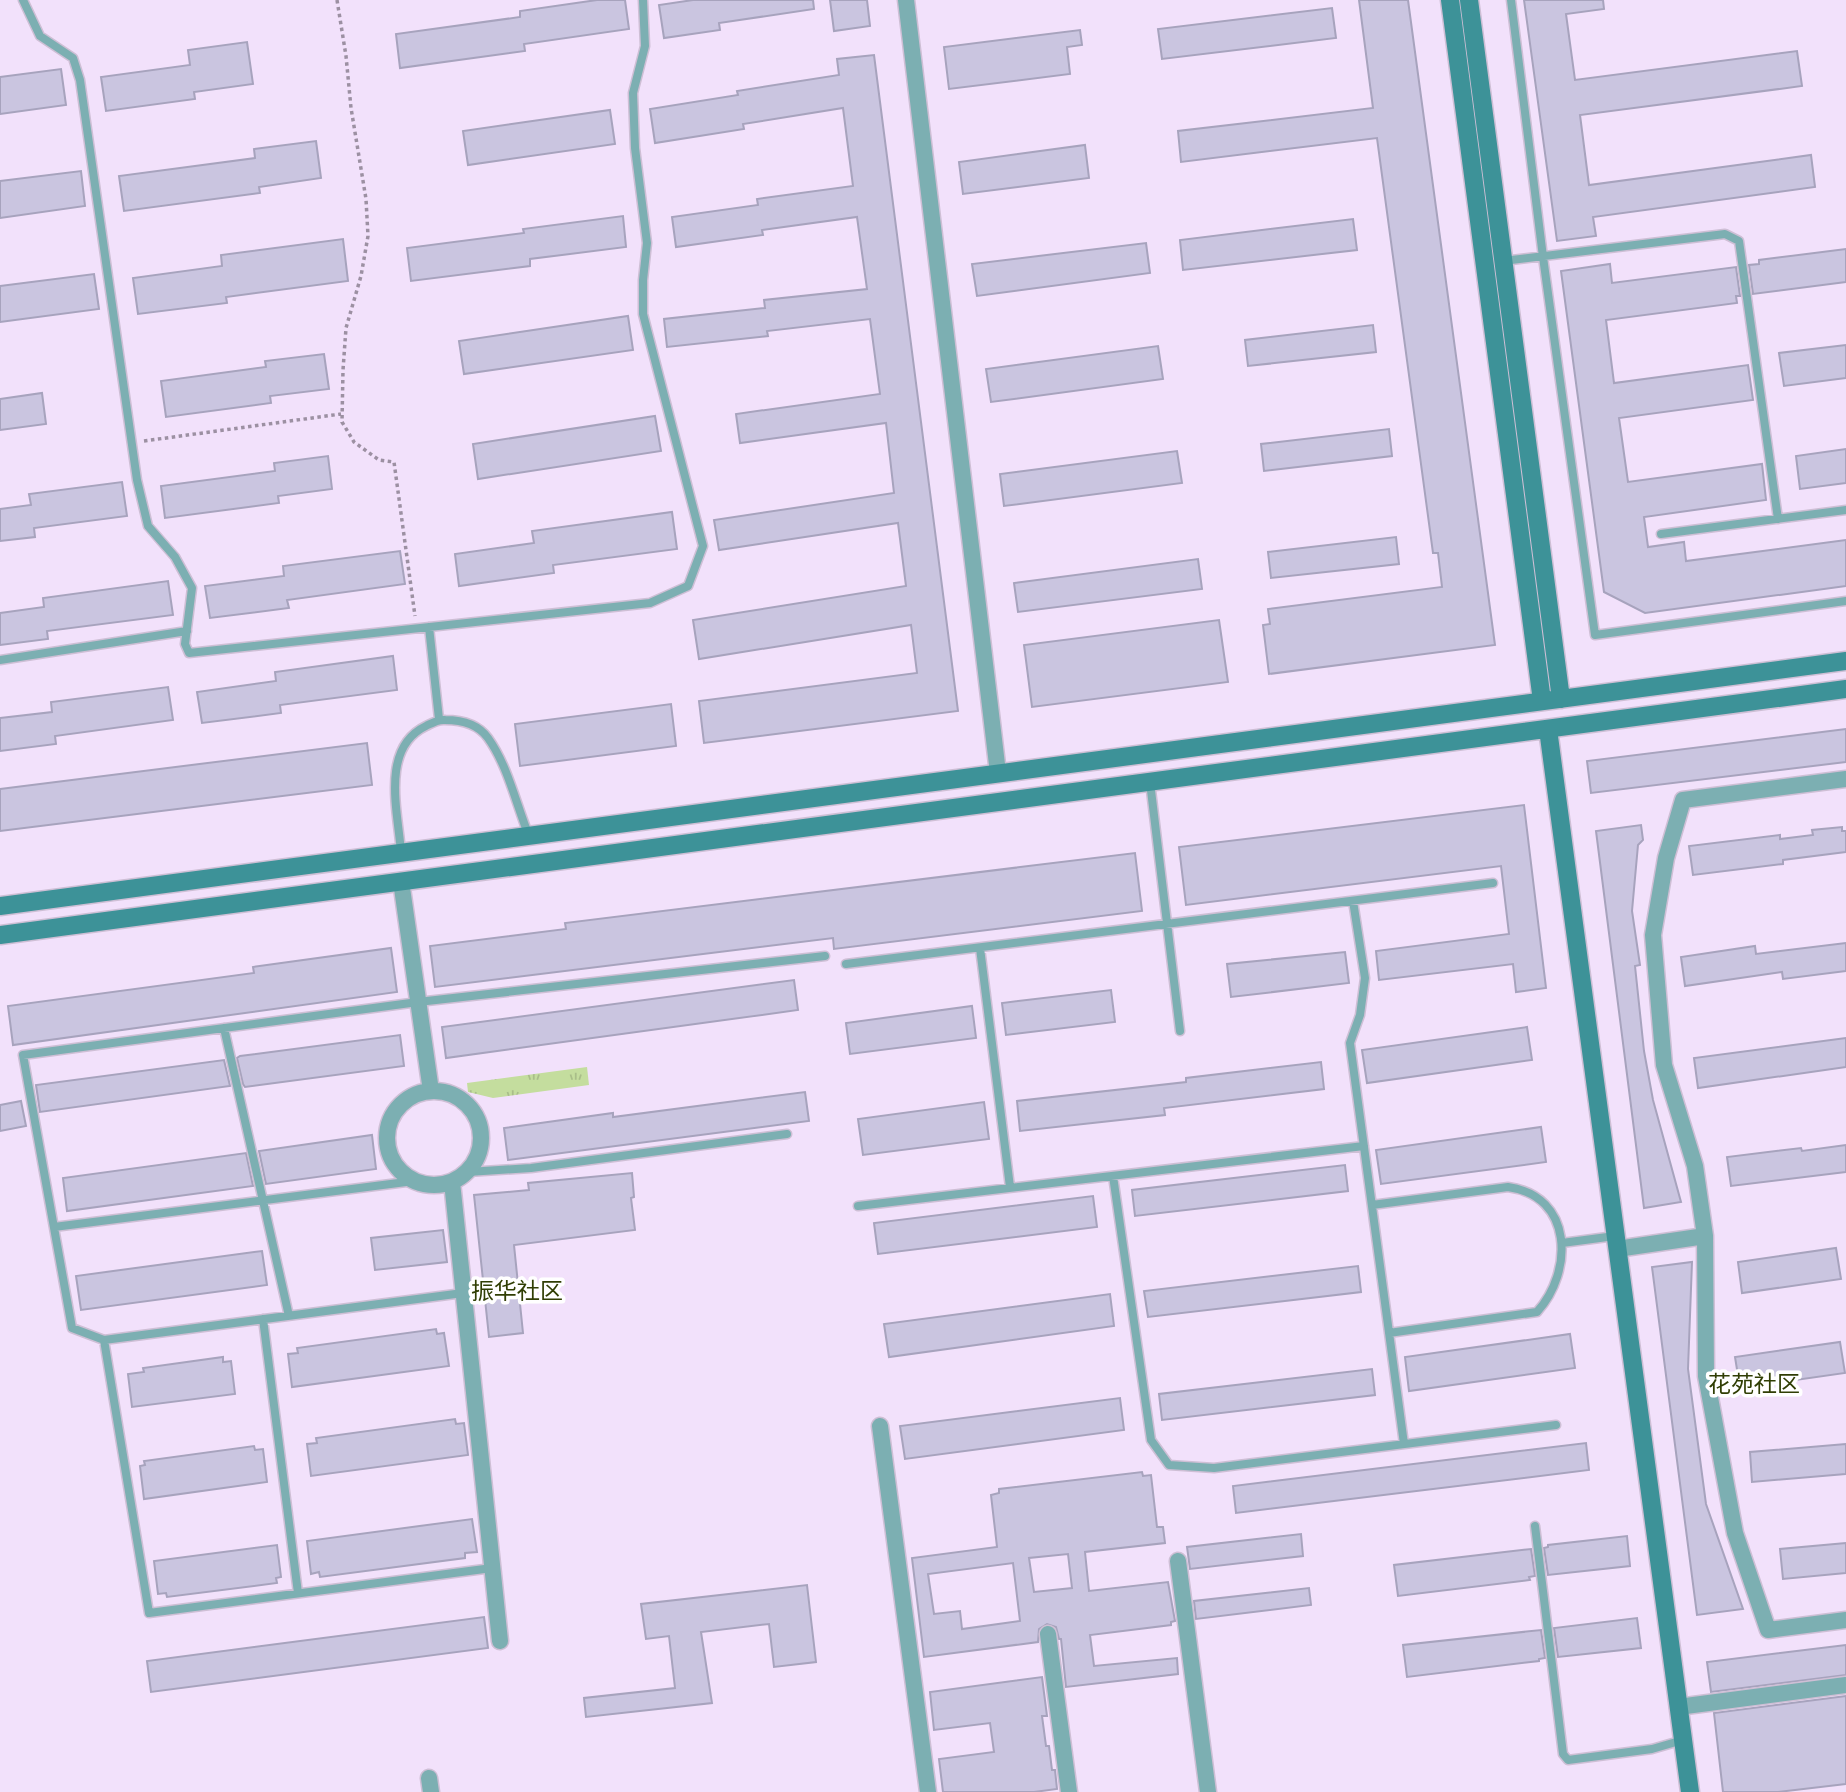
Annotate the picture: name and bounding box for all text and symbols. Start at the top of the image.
district label: 振华社区 [471,1276,563,1305]
district label: 花苑社区 [1708,1369,1800,1398]

